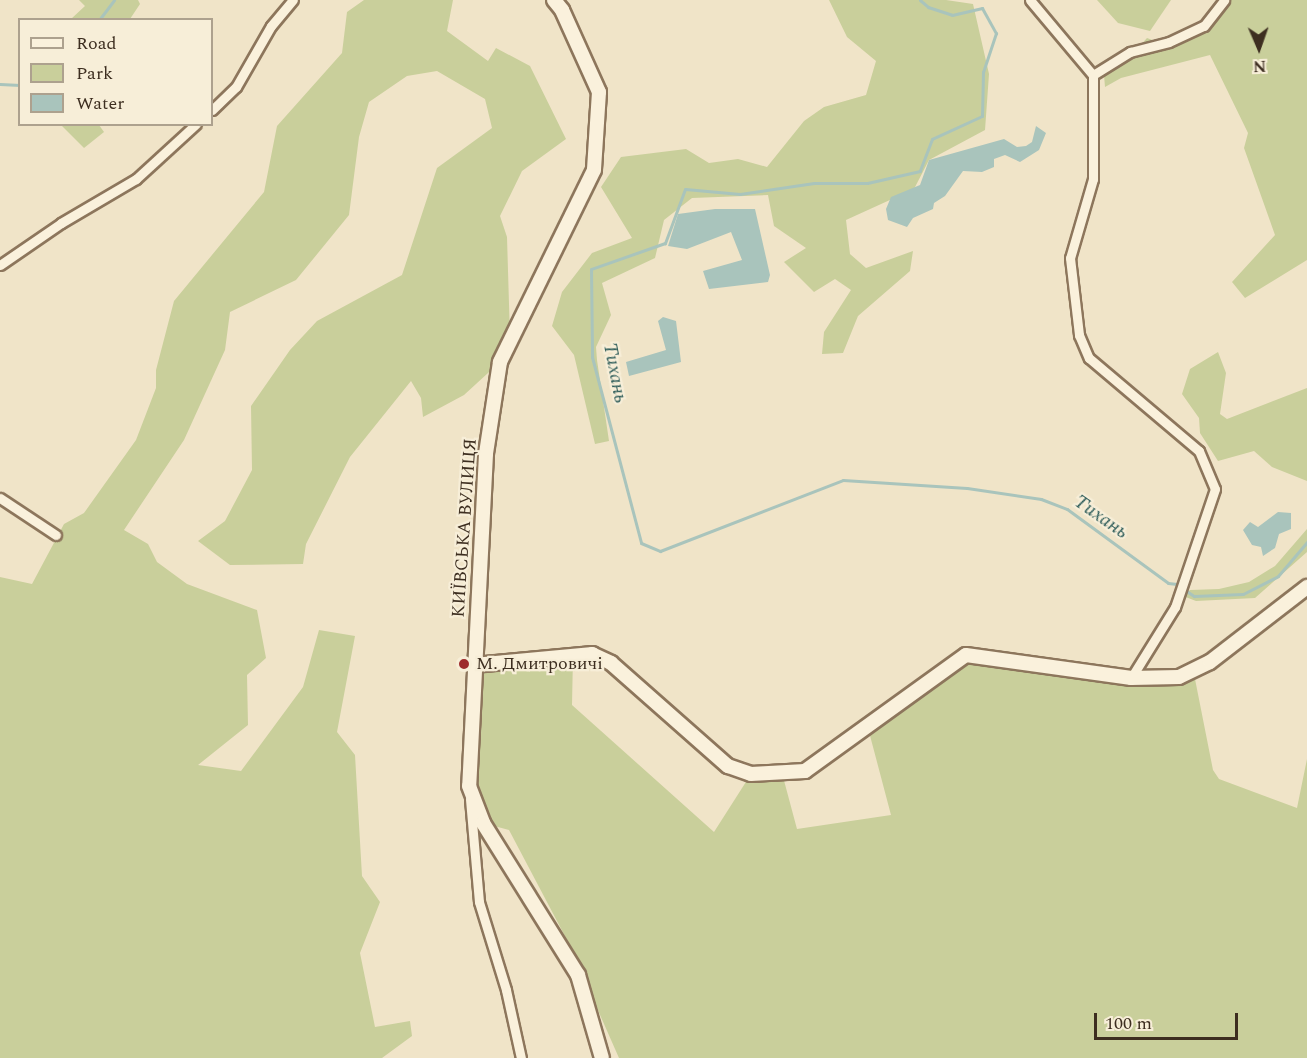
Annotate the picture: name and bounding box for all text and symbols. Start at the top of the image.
legend [18,18,213,126]
north arrow [1229,18,1289,78]
text: Road [76,30,117,57]
text: N [1253,54,1267,78]
text: Park [76,60,113,87]
text: Water [76,90,124,117]
water label: Тихань [597,341,633,405]
street label: КИЇВСЬКА ВУЛИЦЯ [448,438,482,618]
water label: Тихань [1069,490,1133,544]
place label: М. Дмитровичі [476,653,603,675]
marker: М. Дмитровичі [457,657,471,671]
scale bar [1097,1001,1241,1039]
text: 100 m [1105,1010,1152,1037]

